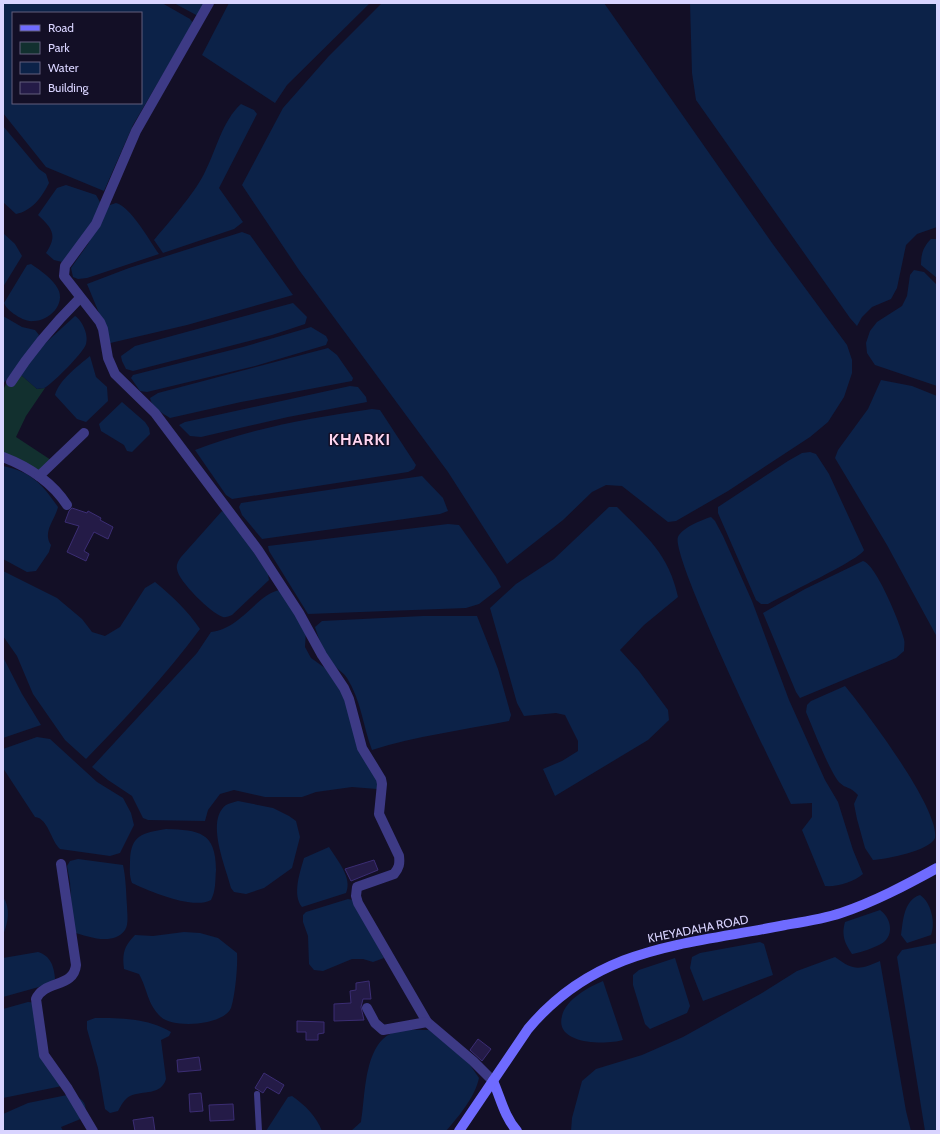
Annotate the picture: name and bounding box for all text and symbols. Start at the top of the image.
legend [12,12,142,104]
text: Road [48,20,74,35]
text: Park [48,40,70,55]
text: Water [48,60,79,75]
text: Building [48,80,90,95]
district label: KHARKI [329,430,391,449]
street label: KHEYADAHA ROAD [646,911,750,946]

